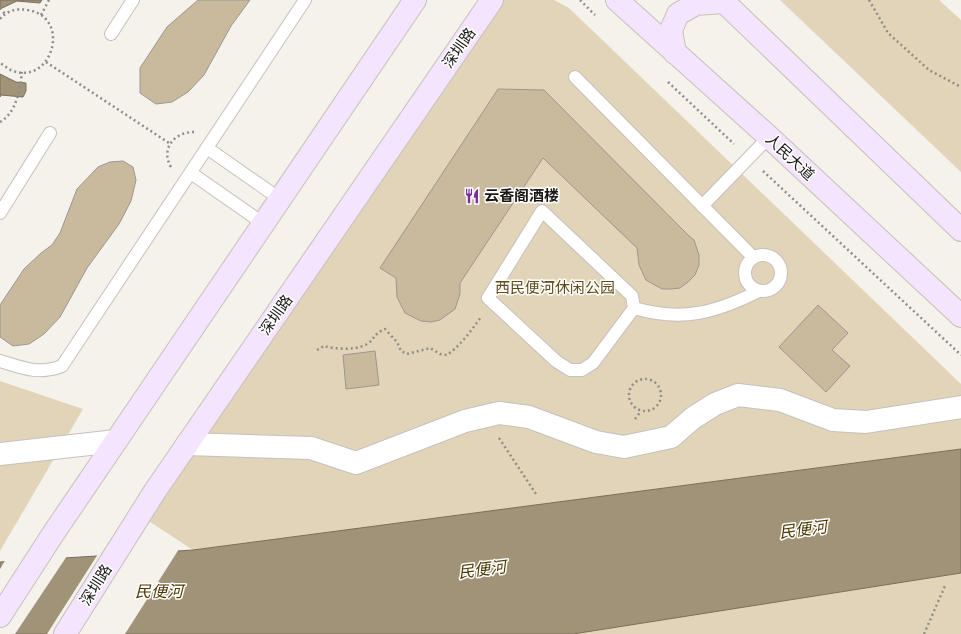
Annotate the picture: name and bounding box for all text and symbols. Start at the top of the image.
street label: 深圳路 [436,23,481,73]
street label: 人民大道 [761,128,820,186]
place label: 云香阁酒楼 [484,184,559,207]
restaurant icon: 云香阁酒楼 [463,187,481,205]
park label: 西民便河休闲公园 [495,276,615,299]
street label: 深圳路 [253,290,298,340]
water label: 民便河 [778,514,831,544]
water label: 民便河 [457,554,510,584]
street label: 深圳路 [74,560,117,610]
water label: 民便河 [135,579,186,603]

